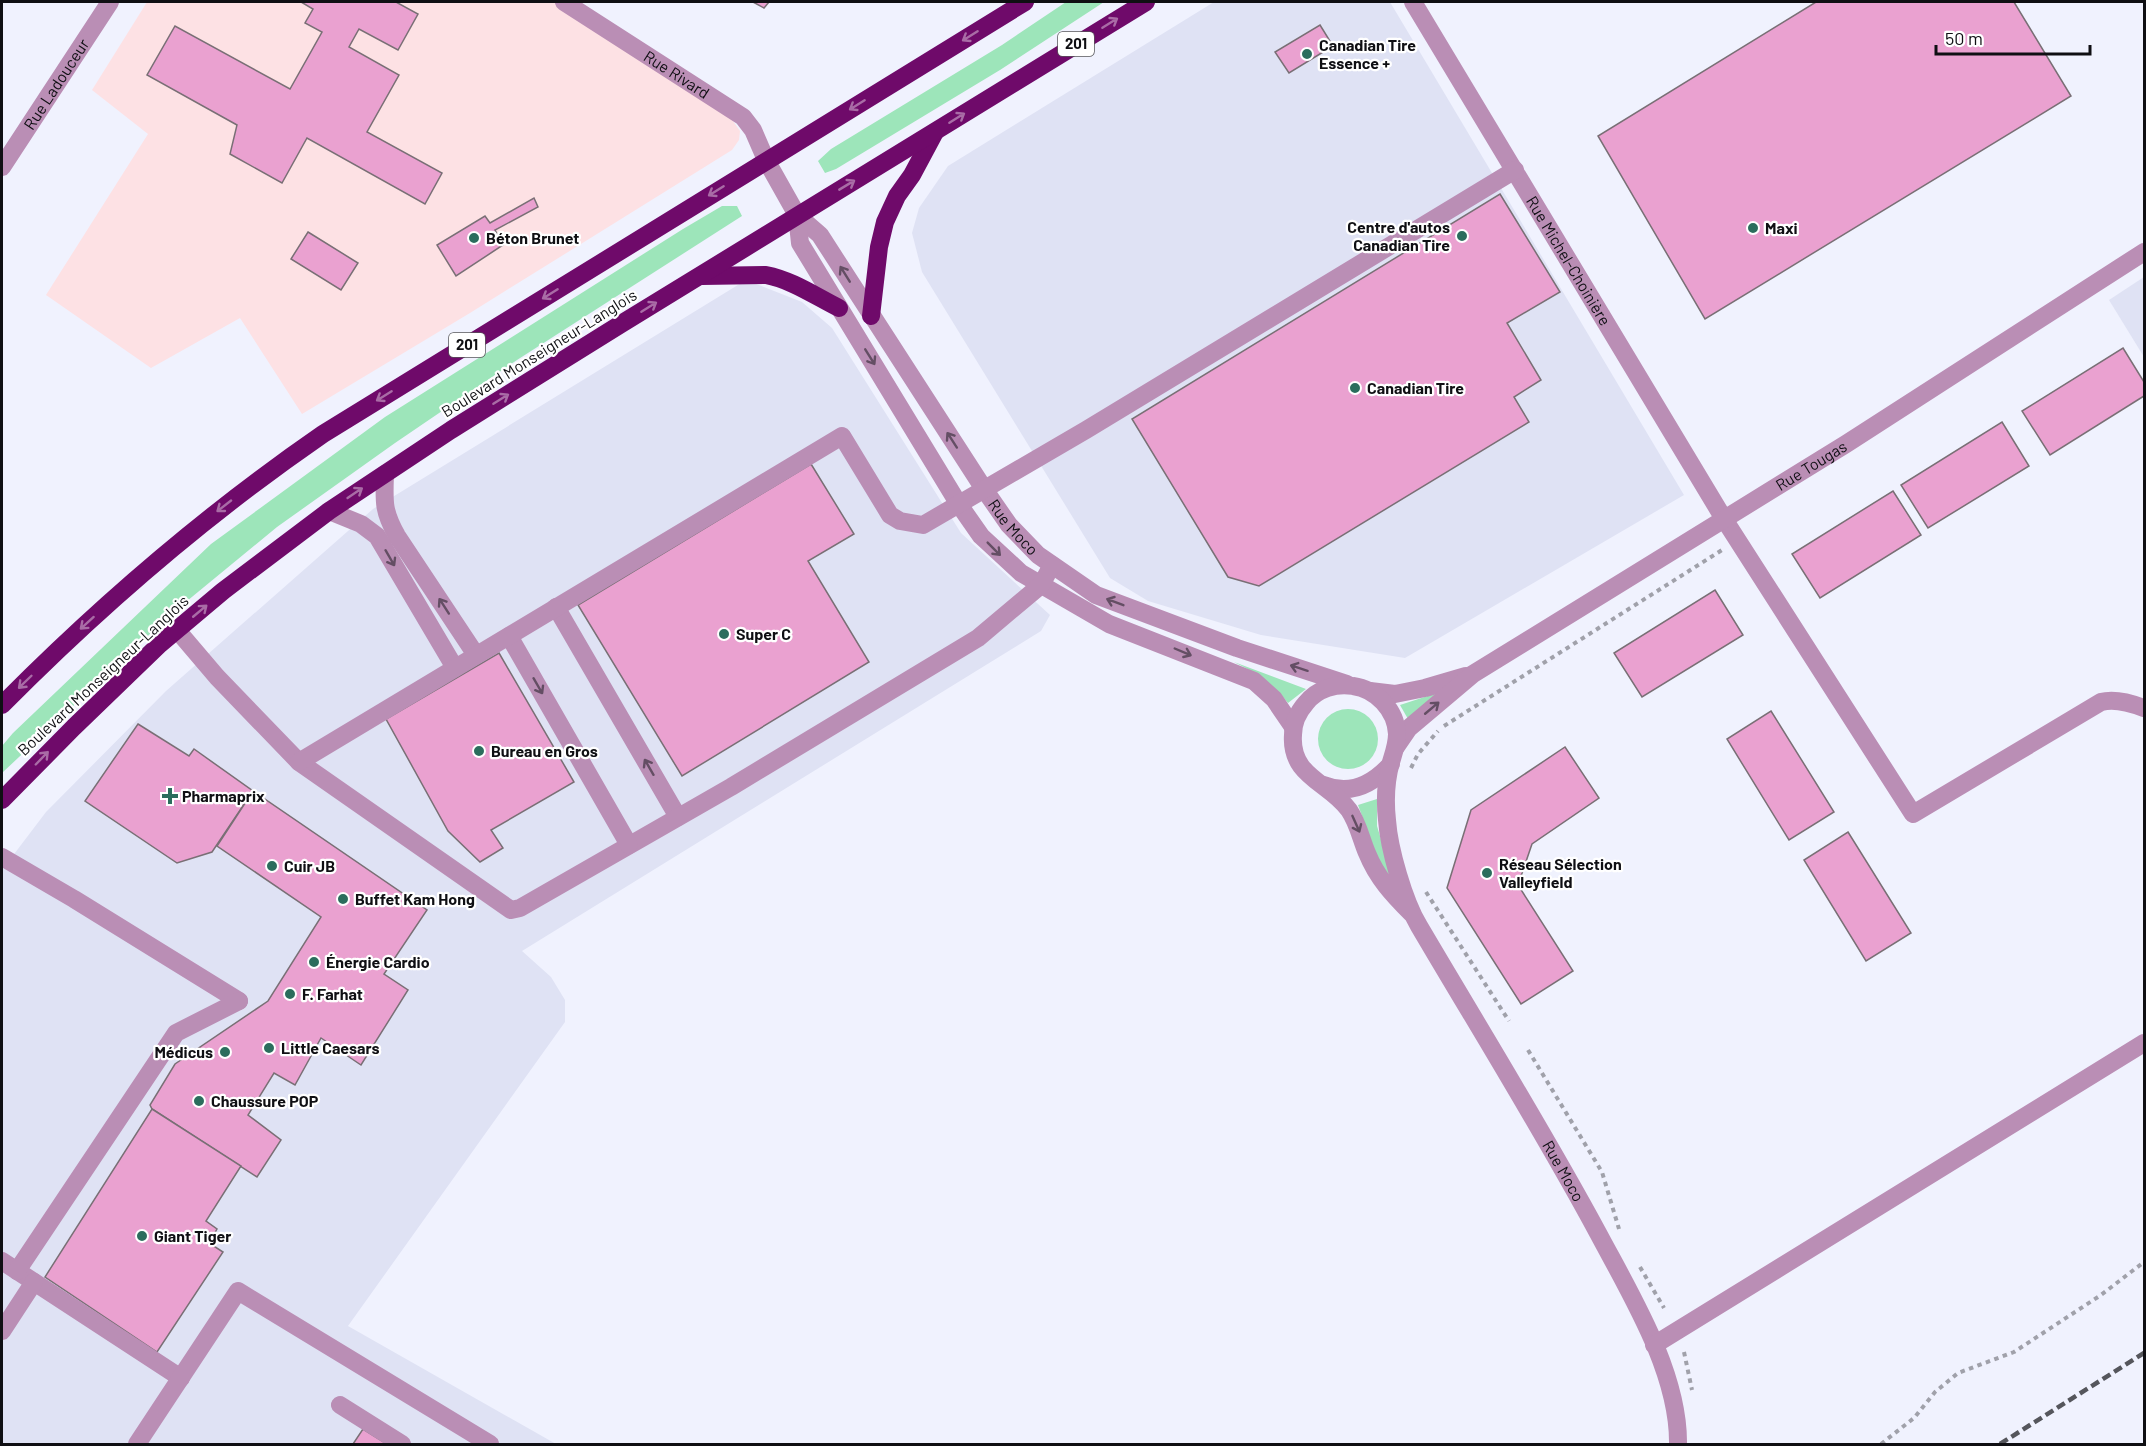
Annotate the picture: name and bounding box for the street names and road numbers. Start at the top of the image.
road number: 201 [1058,32,1094,56]
street label: Rue Ladouceur [19,35,93,133]
street label: Rue Rivard [641,46,713,102]
street label: Rue Michel-Choinière [1523,192,1615,329]
street label: Boulevard Monseigneur-Langlois [438,284,640,421]
road number: 201 [449,333,485,357]
street label: Rue Tougas [1772,436,1850,494]
street label: Rue Moco [985,495,1043,559]
street label: Boulevard Monseigneur-Langlois [13,590,192,759]
street label: Rue Moco [1539,1137,1589,1205]

